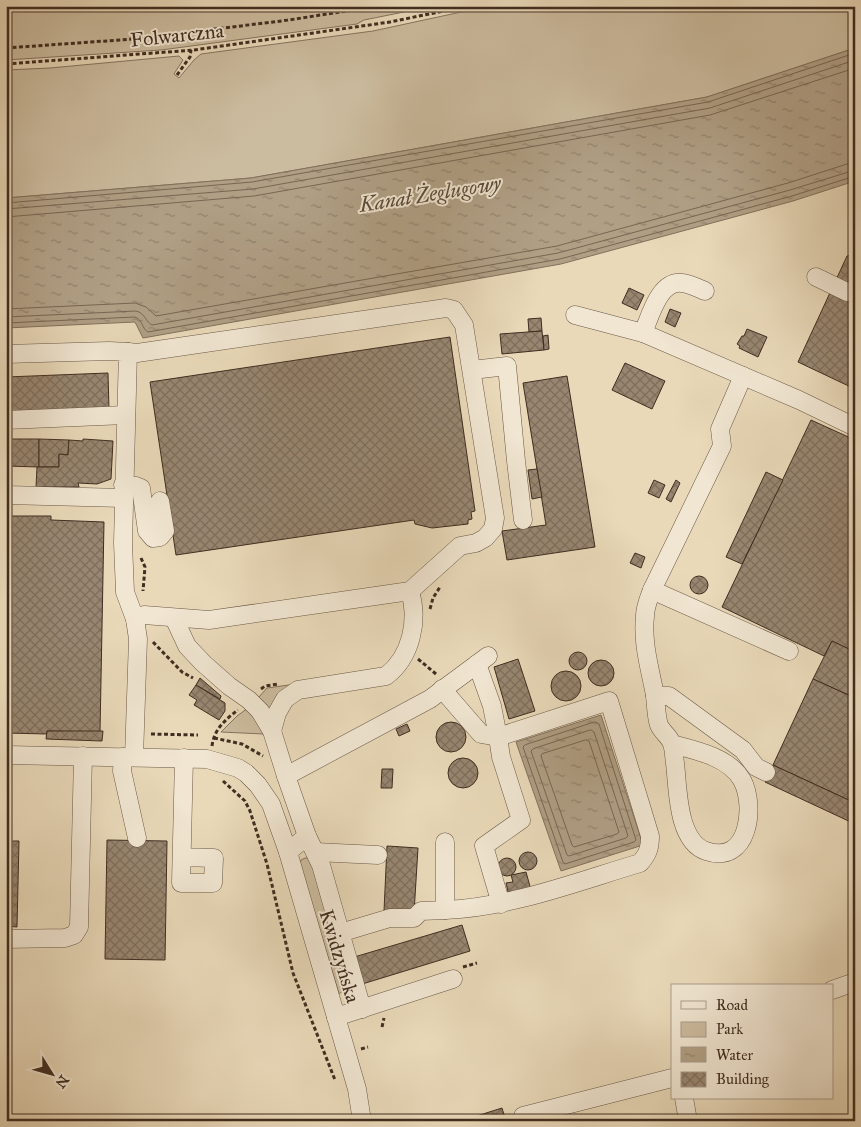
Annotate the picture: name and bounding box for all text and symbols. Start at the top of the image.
street label: Folwarczna [129,18,225,52]
water label: Kanał Żeglugowy [356,170,504,218]
street label: Kwidzyńska [314,906,366,1006]
legend [671,984,834,1100]
text: Road [716,996,748,1014]
text: Park [716,1020,743,1038]
text: Water [716,1046,753,1064]
north arrow [28,1050,78,1100]
text: Building [716,1070,770,1088]
text: N [52,1072,72,1091]

